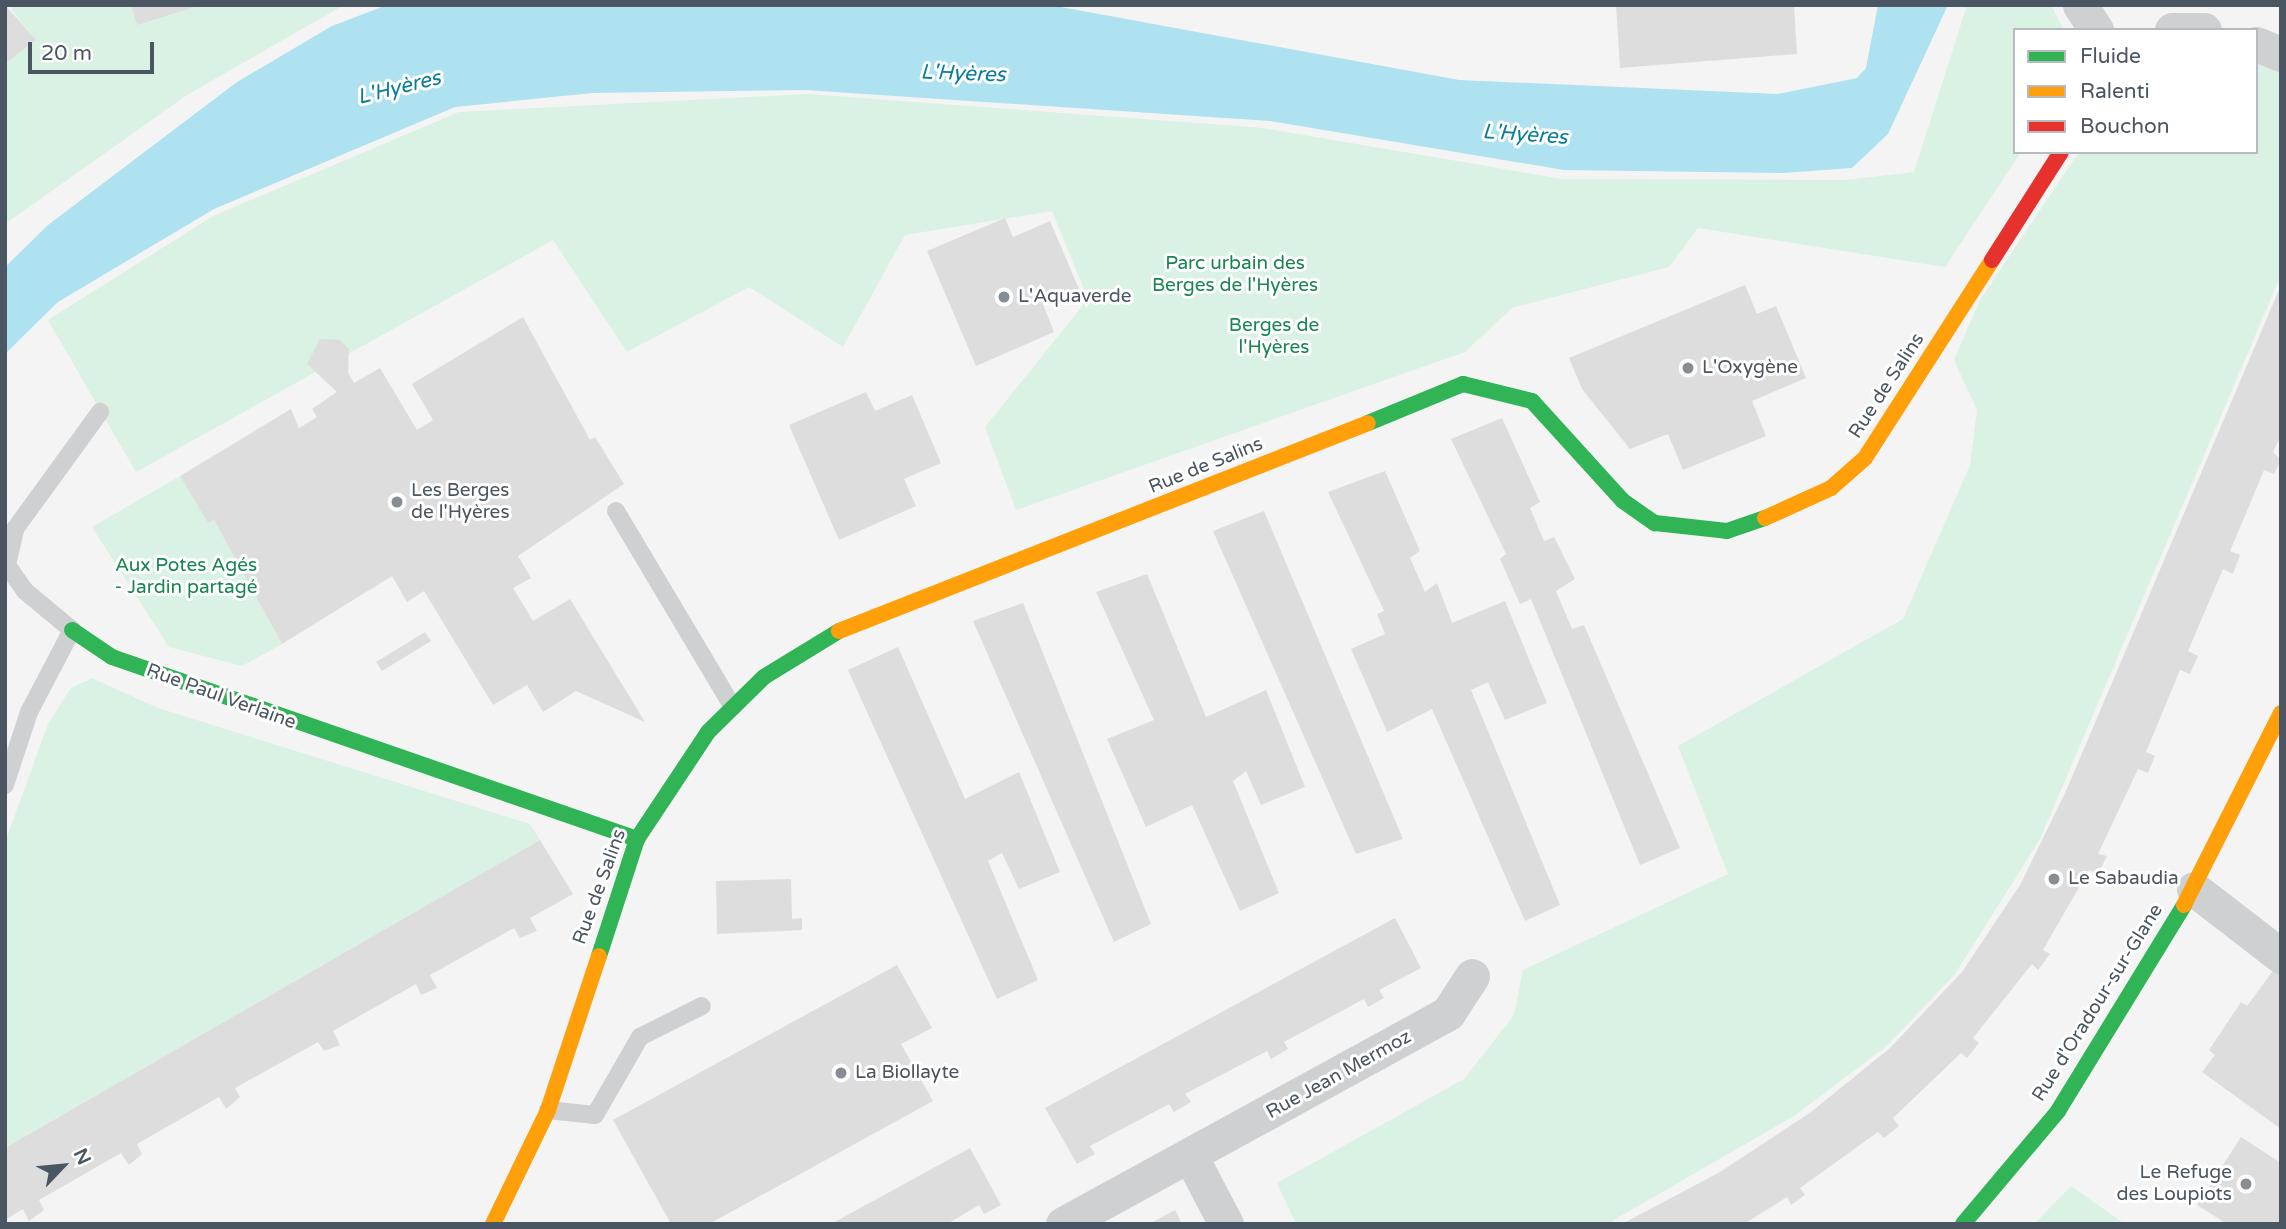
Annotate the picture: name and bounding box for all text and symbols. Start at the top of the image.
scale bar [32,28,158,72]
legend [2013,28,2258,154]
text: 20 m [41,41,92,66]
text: Fluide [2080,44,2141,69]
water label: L'Hyères [920,60,1006,88]
water label: L'Hyères [355,65,443,111]
text: Ralenti [2080,79,2150,104]
text: Bouchon [2080,114,2170,139]
water label: L'Hyères [1482,119,1568,151]
park label: Parc urbain des Berges de l'Hyères [1152,253,1318,297]
place label: L'Aquaverde [1018,286,1132,308]
marker: L'Aquaverde [996,289,1012,305]
park label: Berges de l'Hyères [1229,315,1319,359]
street label: Rue de Salins [1844,329,1930,443]
place label: L'Oxygène [1702,357,1798,379]
marker: L'Oxygène [1680,360,1696,376]
street label: Rue de Salins [1146,433,1266,499]
place label: Les Berges de l'Hyères [411,480,509,524]
marker: Les Berges de l'Hyères [389,494,405,510]
park label: Aux Potes Agés - Jardin partagé [114,555,258,599]
street label: Rue Paul Verlaine [143,659,299,735]
street label: Rue de Salins [569,826,631,948]
place label: Le Sabaudia [2068,868,2179,890]
marker: Le Sabaudia [2046,871,2062,887]
street label: Rue d'Oradour-sur-Glane [2028,900,2168,1106]
street label: Rue Jean Mermoz [1263,1026,1415,1124]
place label: La Biollayte [855,1062,959,1084]
marker: La Biollayte [833,1065,849,1081]
north arrow [28,1131,98,1201]
text: N [69,1145,95,1168]
place label: Le Refuge des Loupiots [2117,1162,2232,1206]
marker: Le Refuge des Loupiots [2238,1176,2254,1192]

